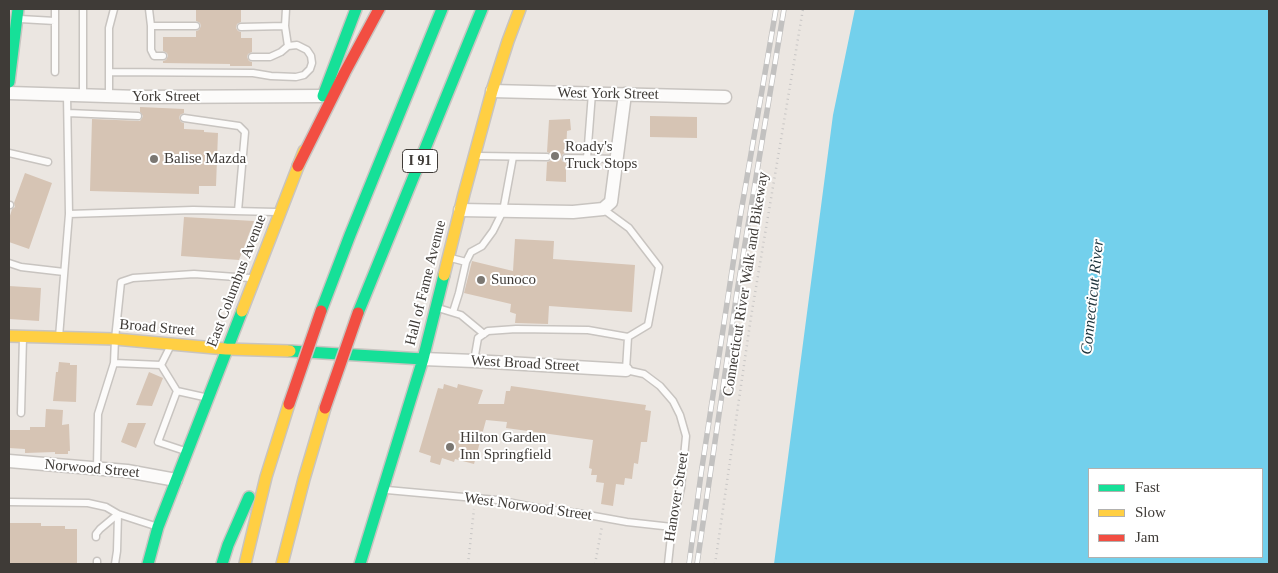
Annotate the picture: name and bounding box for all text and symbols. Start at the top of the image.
street label: West York Street [557,84,659,104]
street label: York Street [132,88,200,106]
place label: Roady's Truck Stops [565,138,637,173]
place label: Balise Mazda [164,150,246,168]
road number: I 91 [402,150,438,172]
marker: Roady's Truck Stops [549,150,561,162]
marker: Balise Mazda [148,153,160,165]
street label: Connecticut River Walk and Bikeway [719,170,773,398]
street label: East Columbus Avenue [203,212,271,350]
street label: Hall of Fame Avenue [402,219,450,347]
water label: Connecticut River [1077,238,1109,356]
place label: Sunoco [491,271,536,289]
marker: Sunoco [475,274,487,286]
street label: Broad Street [119,316,195,340]
street label: West Broad Street [470,352,580,376]
place label: Hilton Garden Inn Springfield [460,429,551,464]
marker: Hilton Garden Inn Springfield [444,441,456,453]
street label: Hanover Street [661,451,693,543]
street label: Norwood Street [44,456,140,482]
legend [1088,468,1263,558]
text: Fast [1135,479,1160,495]
street label: West Norwood Street [463,489,593,525]
text: Slow [1135,504,1166,520]
text: Jam [1135,529,1159,545]

